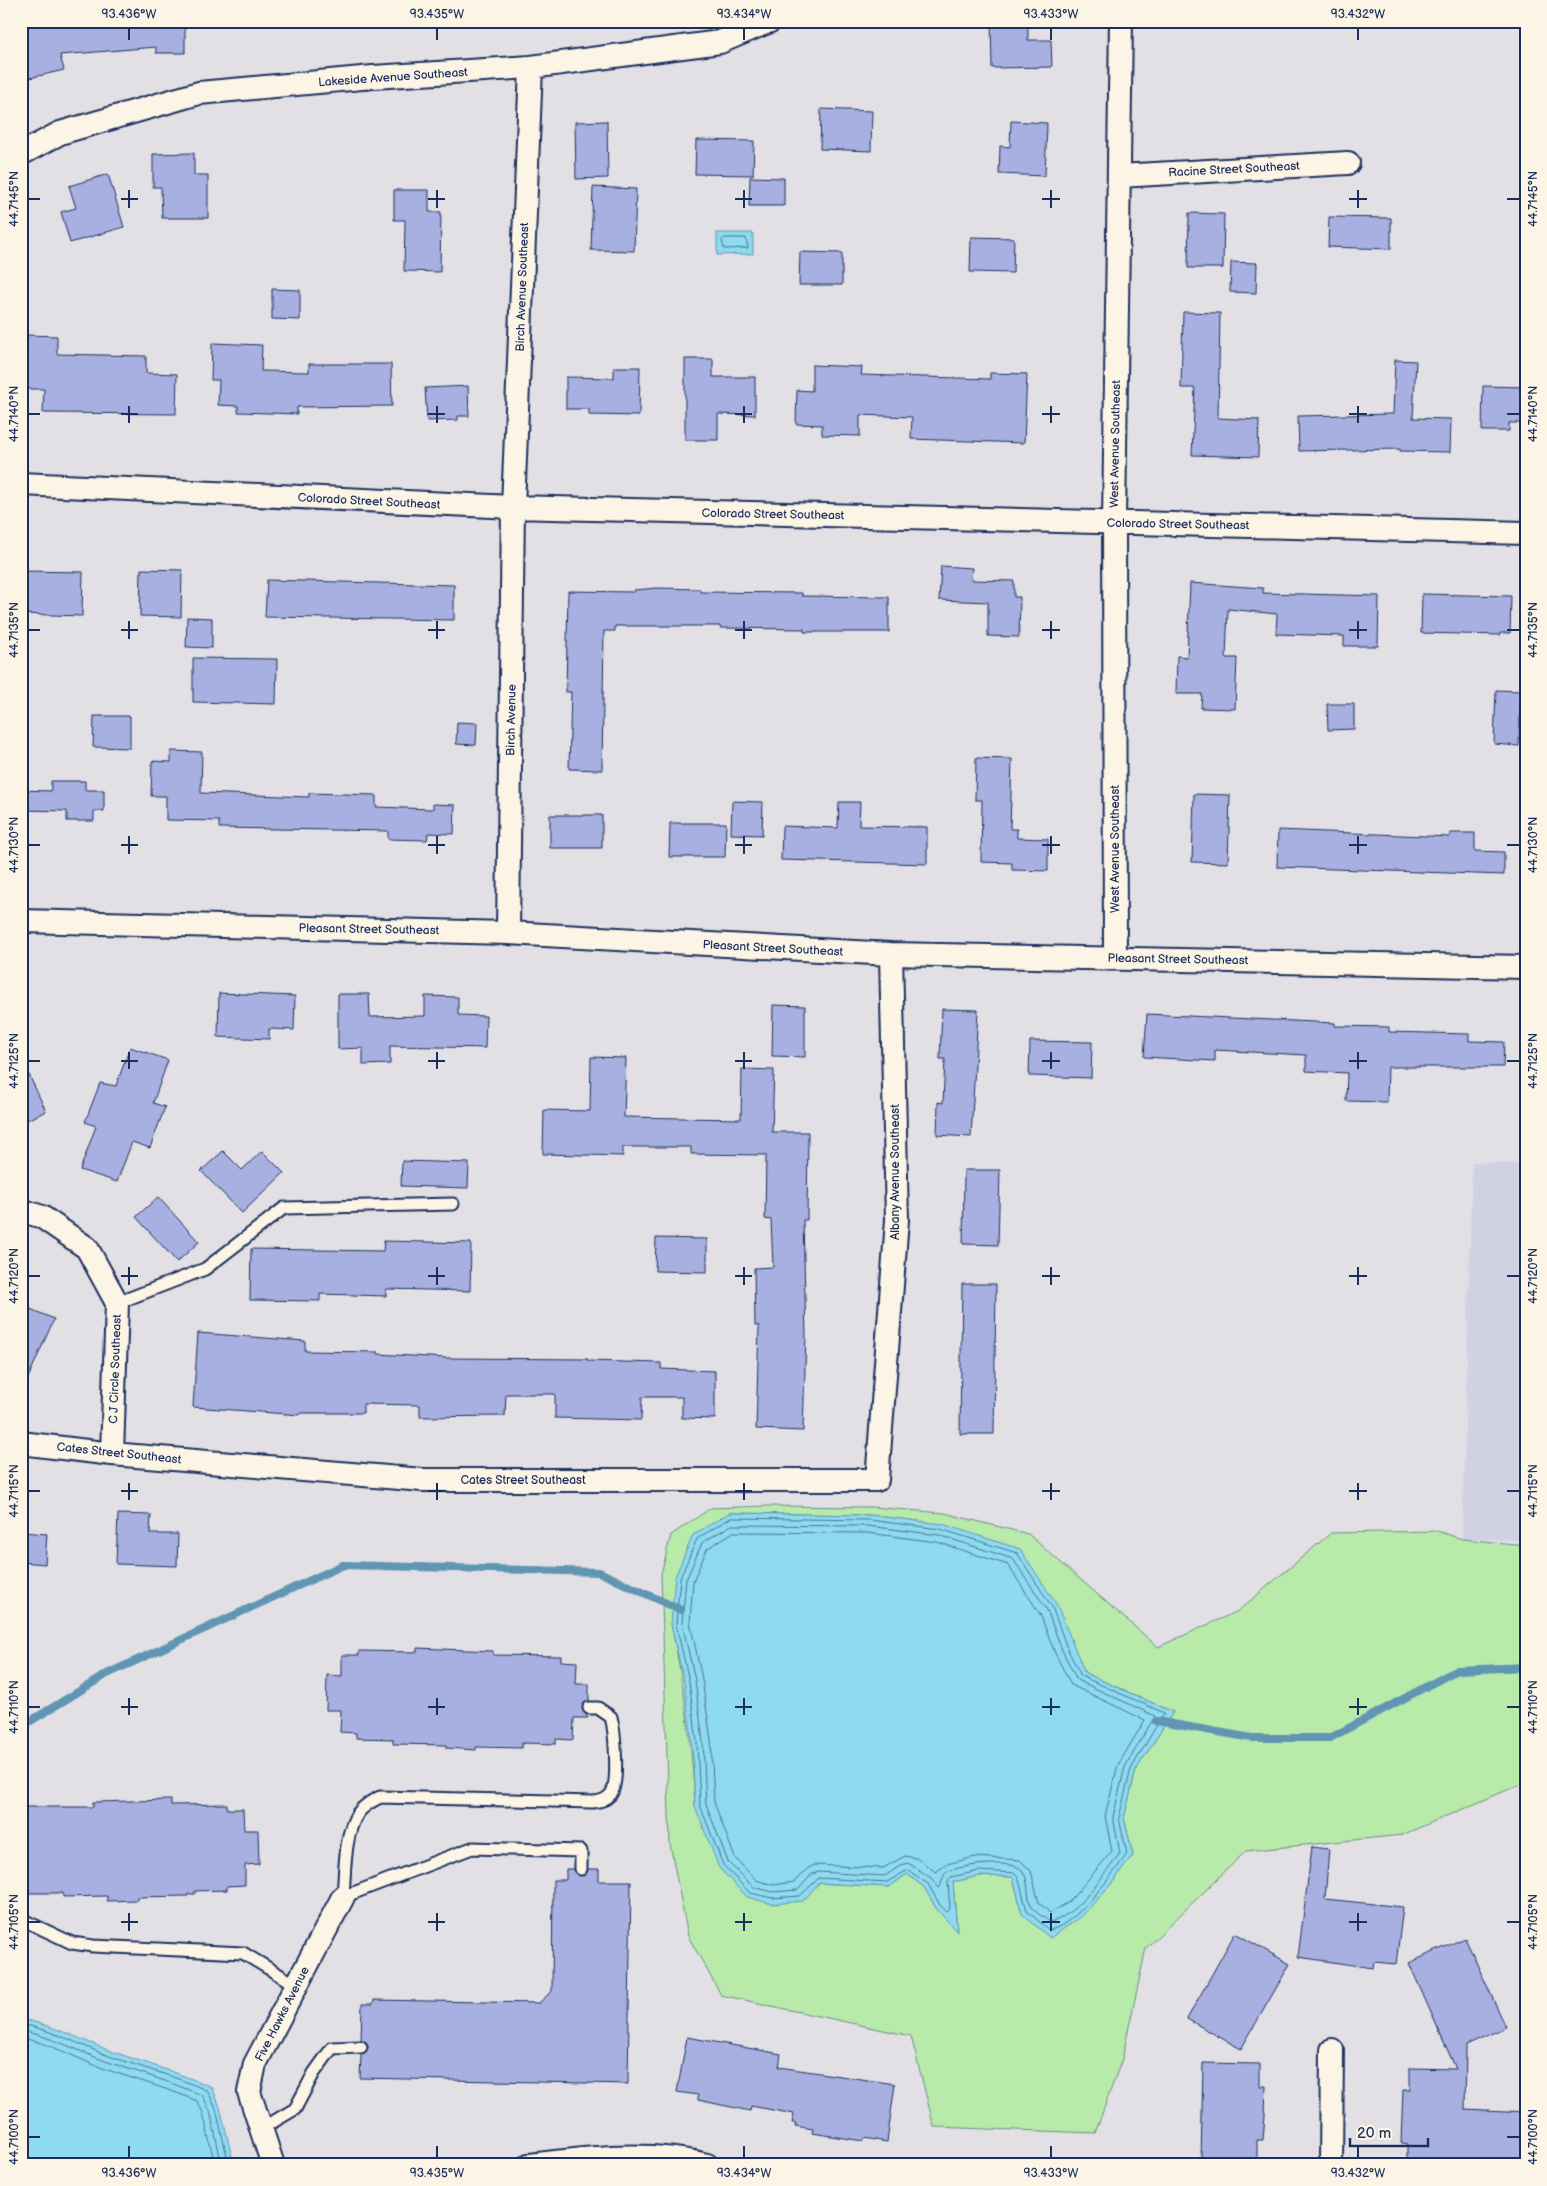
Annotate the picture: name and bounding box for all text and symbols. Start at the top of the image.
text: 93.436°W [102,7,157,22]
text: 93.435°W [410,7,464,22]
text: 93.434°W [717,7,771,22]
text: 93.433°W [1024,7,1079,22]
text: 93.432°W [1331,7,1385,22]
street label: Lakeside Avenue Southeast [318,65,469,90]
street label: Racine Street Southeast [1168,159,1301,180]
text: 44.7145°N [7,171,22,227]
text: 44.7145°N [1526,171,1541,227]
street label: Birch Avenue Southeast [513,222,532,352]
street label: West Avenue Southeast [1107,380,1124,508]
text: 44.7140°N [7,386,22,442]
text: 44.7140°N [1526,386,1541,442]
street label: Colorado Street Southeast [297,490,441,513]
street label: Colorado Street Southeast [701,506,845,523]
street label: Colorado Street Southeast [1106,516,1250,533]
text: 44.7135°N [7,602,22,658]
text: 44.7135°N [1526,602,1541,658]
street label: Birch Avenue [503,684,520,756]
street label: West Avenue Southeast [1108,785,1123,913]
text: 44.7130°N [7,817,22,873]
text: 44.7130°N [1526,817,1541,873]
street label: Pleasant Street Southeast [299,921,440,938]
street label: Pleasant Street Southeast [702,937,844,960]
street label: Pleasant Street Southeast [1108,951,1249,968]
text: 44.7125°N [7,1033,22,1089]
text: 44.7125°N [1526,1033,1541,1089]
street label: Albany Avenue Southeast [888,1104,903,1240]
text: 44.7120°N [7,1248,22,1304]
text: 44.7120°N [1526,1248,1541,1304]
street label: C J Circle Southeast [106,1314,125,1424]
street label: Cates Street Southeast [56,1439,182,1468]
text: 44.7115°N [7,1464,22,1518]
text: 44.7115°N [1526,1464,1541,1518]
street label: Cates Street Southeast [460,1473,586,1488]
text: 44.7110°N [7,1680,22,1734]
text: 44.7110°N [1526,1680,1541,1734]
text: 44.7105°N [7,1894,22,1950]
text: 44.7105°N [1526,1894,1541,1950]
street label: Five Hawks Avenue [252,1964,313,2064]
text: 44.7100°N [7,2109,22,2165]
text: 44.7100°N [1526,2109,1541,2165]
scale bar [1350,2116,1427,2148]
text: 20 m [1357,2124,1391,2143]
text: 93.436°W [102,2166,157,2181]
text: 93.435°W [410,2166,464,2181]
text: 93.434°W [717,2166,771,2181]
text: 93.433°W [1024,2166,1079,2181]
text: 93.432°W [1331,2166,1385,2181]

